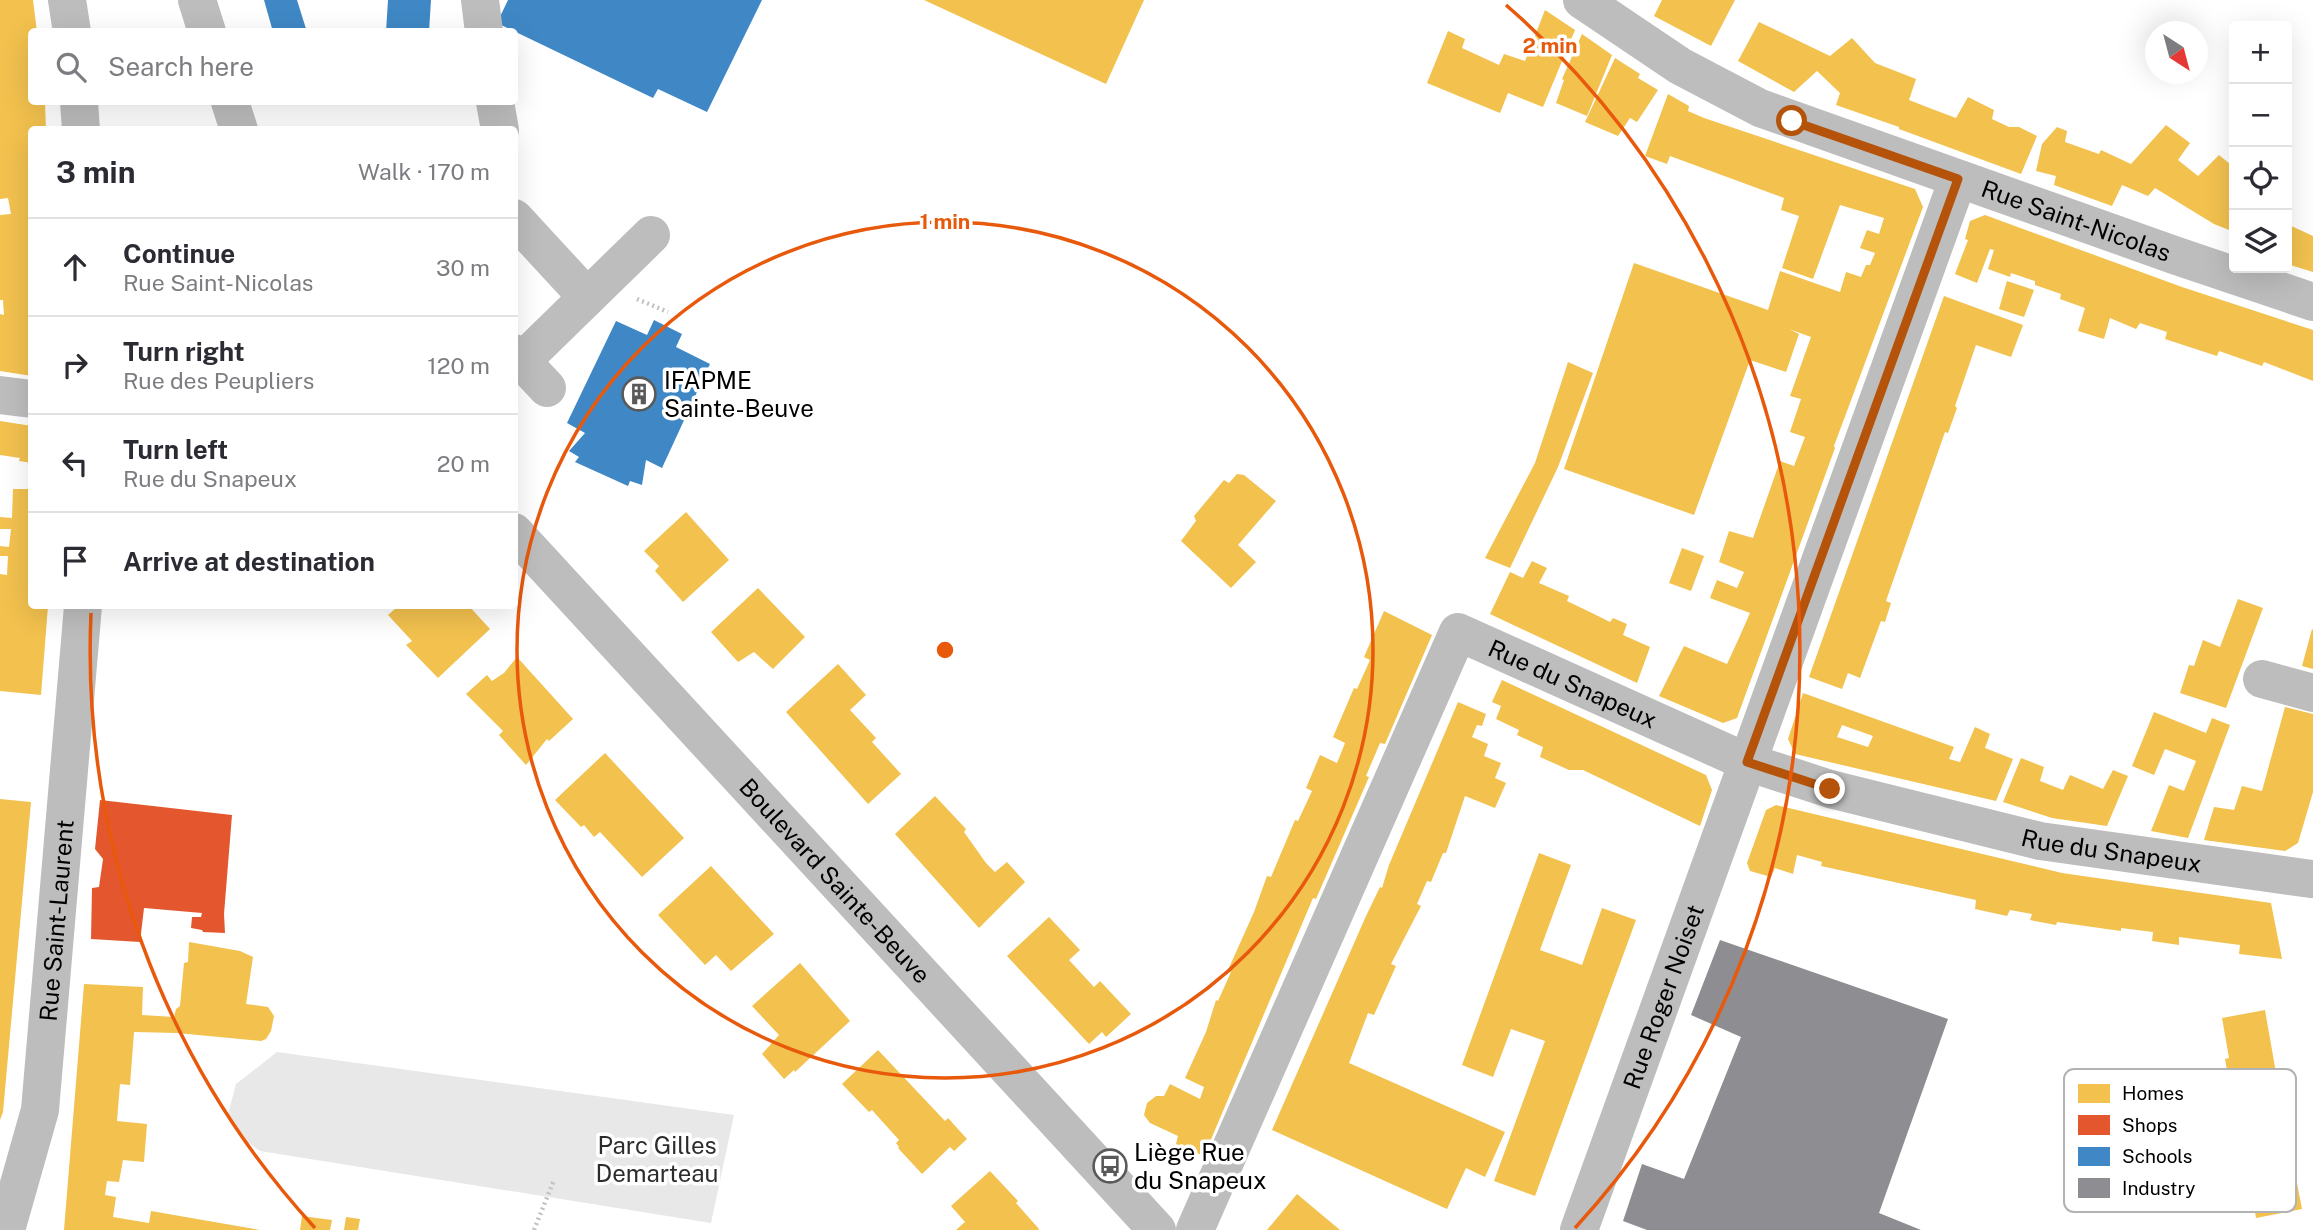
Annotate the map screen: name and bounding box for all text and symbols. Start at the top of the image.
north arrow [2145,21,2208,84]
map controls [2229,21,2292,273]
button: + [2229,21,2292,84]
search box [28,28,518,105]
text: 2 min [1522,33,1578,58]
icon: search [52,48,90,86]
text: Search here [108,51,254,82]
button: − [2229,84,2292,147]
route start [1776,105,1807,136]
button: locate [2229,147,2292,210]
text: 3 min [56,154,135,190]
text: Walk · 170 m [358,158,490,185]
street label: Rue Saint-Nicolas [1978,174,2175,267]
text: 1 min [920,209,970,234]
button: layers [2229,210,2292,273]
text: Continue [123,238,235,269]
icon: ahead [56,248,94,286]
text: 30 m [436,254,490,281]
text: Rue Saint-Nicolas [123,269,313,296]
text: Turn right [123,336,245,367]
icon: right [56,346,94,384]
text: 120 m [427,352,490,379]
place label: IFAPME Sainte-Beuve [664,366,814,422]
text: Rue des Peupliers [123,367,314,394]
building icon: IFAPME Sainte-Beuve [620,375,658,413]
text: Turn left [123,434,228,465]
icon: left [56,444,94,482]
text: 20 m [437,450,490,477]
text: Rue du Snapeux [123,465,297,492]
icon: arrive [56,542,94,580]
text: Arrive at destination [123,546,375,577]
street label: Rue du Snapeux [1484,634,1661,734]
centre of rings [933,638,957,662]
street label: Boulevard Sainte-Beuve [734,773,936,989]
route end [1814,773,1845,804]
street label: Rue Saint-Laurent [34,819,79,1022]
street label: Rue du Snapeux [2019,823,2203,878]
street label: Rue Roger Noiset [1617,901,1709,1093]
legend [2064,1069,2296,1212]
text: Homes [2122,1082,2184,1104]
text: Shops [2122,1114,2177,1136]
park label: Parc Gilles Demarteau [596,1131,718,1187]
place label: Liège Rue du Snapeux [1134,1138,1267,1194]
text: Schools [2122,1145,2192,1167]
bus stop icon: Liège Rue du Snapeux [1091,1147,1129,1185]
text: Industry [2122,1177,2195,1199]

